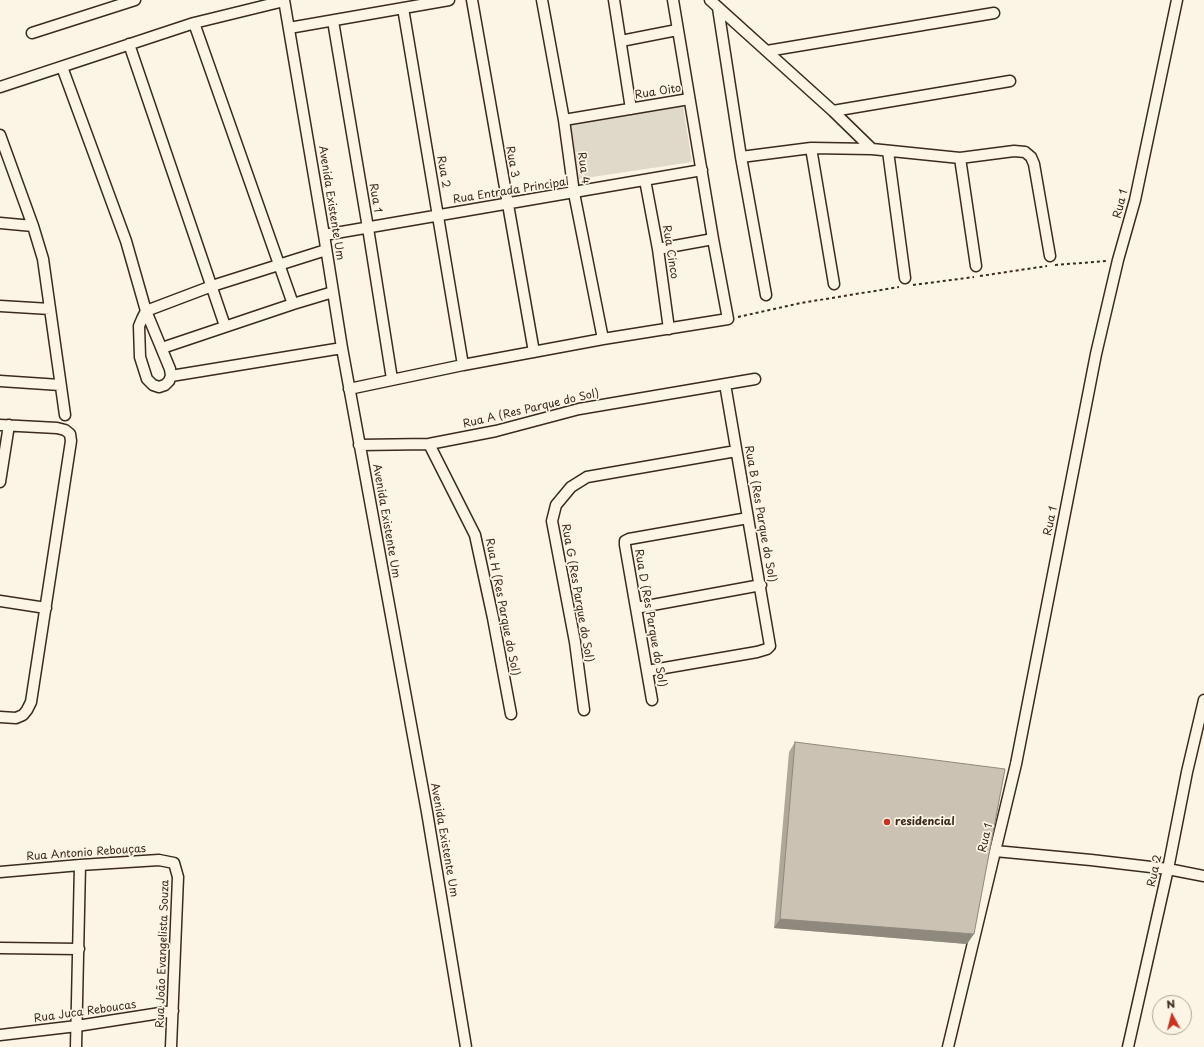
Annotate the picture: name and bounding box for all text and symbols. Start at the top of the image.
street label: Rua Oito [634,82,682,102]
street label: Avenida Existente Um [315,145,347,261]
street label: Rua 3 [503,145,521,179]
street label: Rua 4 [574,151,592,185]
street label: Rua 2 [434,155,452,189]
street label: Rua Entrada Principal [452,175,570,207]
street label: Rua 1 [366,182,384,214]
street label: Rua 1 [1111,188,1131,220]
street label: Rua Cinco [659,224,681,280]
street label: Rua A (Res Parque do Sol) [461,387,601,431]
street label: Rua B (Res Parque do Sol) [741,445,779,583]
street label: Avenida Existente Um [369,463,403,579]
street label: Rua 1 [1041,505,1061,537]
street label: Rua G (Res Parque do Sol) [558,523,596,663]
street label: Rua H (Res Parque do Sol) [482,537,522,677]
street label: Rua D (Res Parque do Sol) [631,548,669,688]
street label: Avenida Existente Um [427,782,461,898]
place label: residencial [895,815,955,829]
marker: residencial [882,817,892,827]
street label: Rua 1 [976,822,996,854]
street label: Rua Antonio Rebouças [26,842,146,864]
street label: Rua 2 [1145,854,1165,888]
street label: Rua João Evangelista Souza [154,880,172,1028]
north arrow [1152,995,1192,1035]
text: N [1165,995,1176,1013]
street label: Rua Juca Reboucas [33,998,137,1026]

